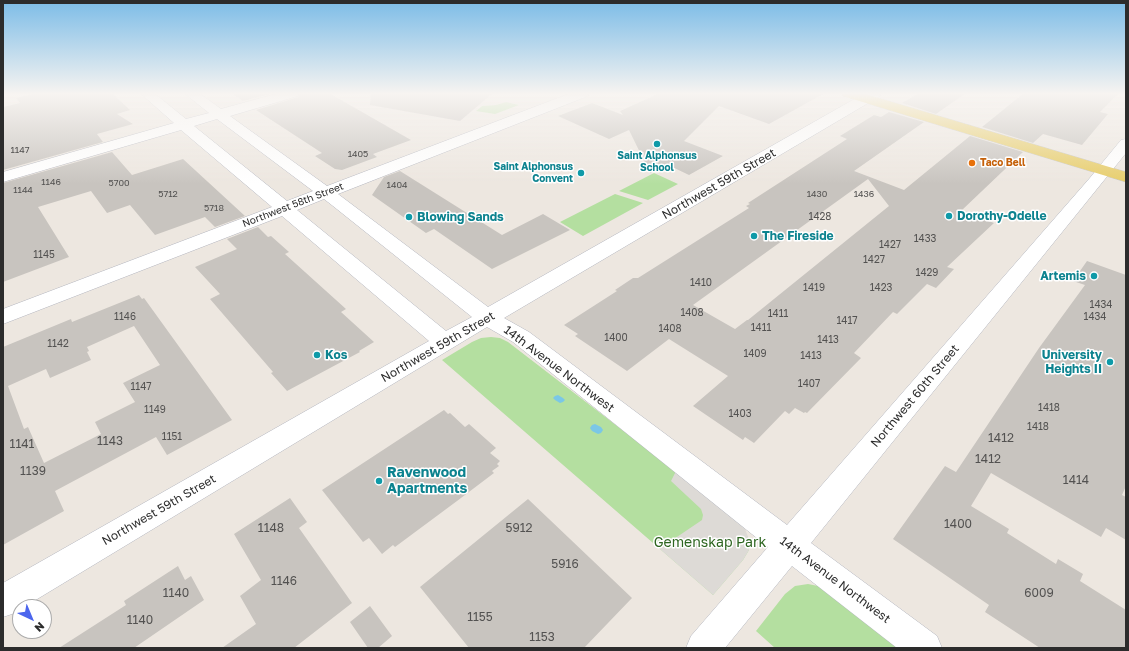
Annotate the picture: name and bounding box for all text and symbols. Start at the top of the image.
marker: Saint Alphonsus School [652,139,662,149]
house number: 1147 [11,145,29,155]
street label: Northwest 59th Street [660,146,778,222]
house number: 1405 [348,149,368,159]
place label: Saint Alphonsus School [617,150,697,174]
place label: Taco Bell [980,157,1025,169]
marker: Taco Bell [967,158,977,168]
place label: Saint Alphonsus Convent [493,161,573,184]
marker: Saint Alphonsus Convent [576,168,586,178]
house number: 1146 [41,177,61,187]
house number: 5700 [108,178,130,188]
street label: Northwest 58th Street [241,180,345,230]
house number: 1404 [387,180,407,190]
house number: 1144 [13,185,33,195]
house number: 5712 [158,189,178,199]
house number: 1430 [807,189,827,199]
house number: 1436 [854,189,874,199]
house number: 5718 [204,203,224,213]
place label: Dorothy-Odelle [957,209,1047,223]
place label: Blowing Sands [417,210,504,224]
house number: 1428 [809,211,831,223]
marker: Dorothy-Odelle [944,211,954,221]
marker: Blowing Sands [404,212,414,222]
place label: The Fireside [762,229,834,243]
marker: The Fireside [749,231,759,241]
house number: 1433 [914,233,936,245]
house number: 1427 [879,239,901,251]
house number: 1145 [33,249,55,261]
house number: 1427 [863,254,885,266]
house number: 1429 [916,267,938,279]
place label: Artemis [1040,269,1086,283]
marker: Artemis [1089,271,1099,281]
house number: 1410 [690,277,712,289]
house number: 1419 [803,282,825,294]
house number: 1423 [870,282,892,294]
house number: 1434 [1090,299,1112,311]
house number: 1408 [680,307,704,319]
house number: 1411 [768,308,788,320]
street label: Northwest 59th Street [379,309,497,385]
house number: 1146 [114,311,136,323]
house number: 1434 [1084,311,1106,323]
house number: 1417 [836,315,858,327]
house number: 1411 [751,322,771,334]
street label: 14th Avenue Northwest [501,323,617,415]
house number: 1408 [658,323,682,335]
house number: 1400 [604,332,628,344]
house number: 1413 [817,334,839,346]
house number: 1142 [47,338,69,350]
street label: Northwest 60th Street [868,342,962,450]
place label: Kos [325,348,347,362]
house number: 1409 [743,348,767,360]
place label: University Heights II [1042,348,1102,376]
marker: Kos [312,350,322,360]
house number: 1413 [800,350,822,362]
marker: University Heights II [1105,357,1115,367]
house number: 1407 [798,378,820,390]
house number: 1147 [130,381,152,393]
house number: 1418 [1038,402,1060,414]
house number: 1149 [144,404,166,416]
house number: 1403 [729,408,751,420]
house number: 1418 [1027,421,1049,433]
house number: 1151 [162,431,182,443]
house number: 1412 [988,431,1014,445]
house number: 1143 [97,434,123,448]
house number: 1141 [10,437,34,451]
house number: 1412 [975,452,1001,466]
house number: 1139 [20,464,46,478]
place label: Ravenwood Apartments [387,465,467,498]
street label: Northwest 59th Street [100,472,218,548]
house number: 1414 [1063,473,1089,487]
marker: Ravenwood Apartments [374,476,384,486]
house number: 1400 [944,517,972,531]
house number: 1148 [258,521,284,535]
house number: 5912 [506,521,532,535]
street label: 14th Avenue Northwest [777,534,893,626]
park label: Gemenskap Park [654,535,766,551]
house number: 5916 [551,557,579,571]
house number: 1146 [271,574,297,588]
house number: 1140 [163,586,189,600]
house number: 6009 [1024,586,1054,600]
north arrow [12,599,52,639]
house number: 1155 [467,610,493,624]
house number: 1140 [127,613,153,627]
text: N [32,620,48,635]
house number: 1153 [529,630,555,644]

